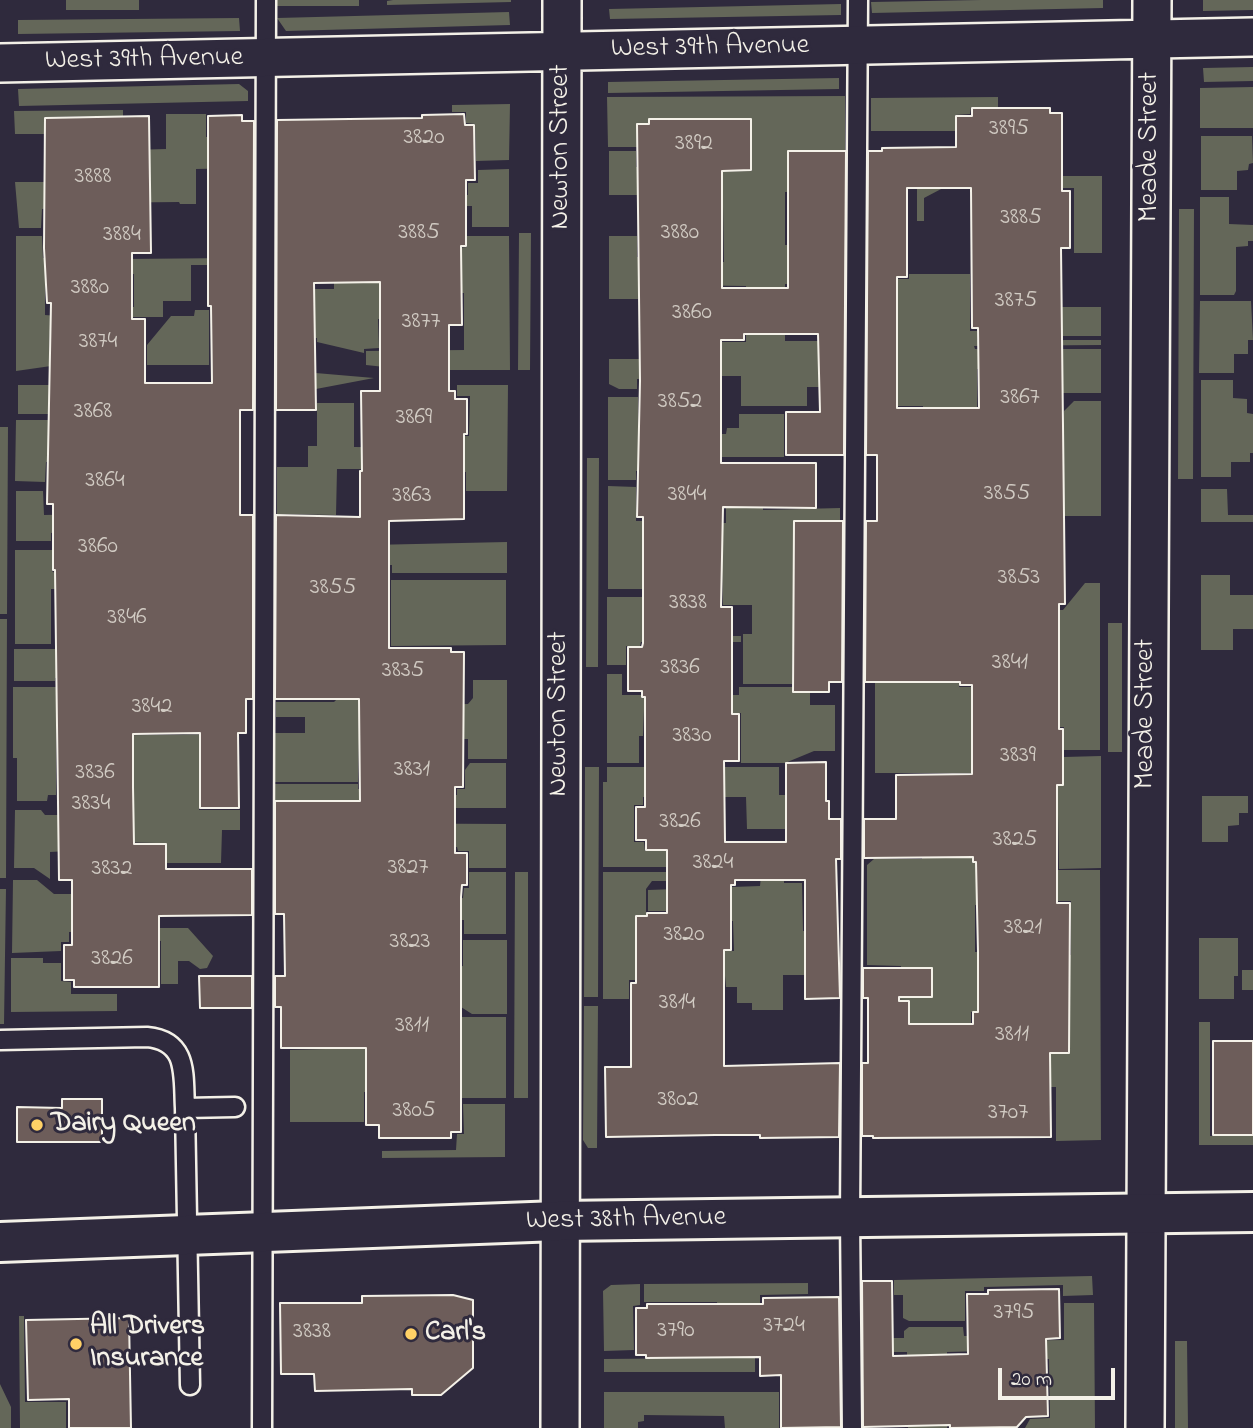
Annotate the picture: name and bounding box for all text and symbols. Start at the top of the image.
street label: West 39th Avenue [611,30,809,68]
street label: West 39th Avenue [45,42,243,80]
street label: Newton Street [545,64,579,230]
street label: Meade Street [1134,72,1168,222]
house number: 3895 [989,116,1029,144]
house number: 3820 [403,125,445,153]
house number: 3892 [675,131,713,159]
house number: 3888 [75,164,111,192]
house number: 3885 [1000,205,1042,233]
house number: 3885 [398,220,440,248]
house number: 3880 [661,220,699,248]
house number: 3884 [103,222,141,250]
house number: 3880 [71,275,109,303]
house number: 3875 [995,288,1037,316]
house number: 3860 [672,300,712,328]
house number: 3877 [402,309,440,337]
house number: 3874 [79,329,117,357]
house number: 3867 [1000,385,1040,413]
house number: 3852 [658,389,702,417]
house number: 3868 [74,399,112,427]
house number: 3869 [396,405,432,433]
house number: 3864 [85,468,125,496]
house number: 3855 [984,481,1030,509]
house number: 3844 [668,482,706,510]
house number: 3863 [392,483,432,511]
house number: 3860 [78,534,118,562]
house number: 3853 [998,565,1040,593]
house number: 3855 [310,575,356,603]
house number: 3838 [669,590,707,618]
house number: 3846 [107,605,147,633]
street label: Newton Street [543,631,577,797]
street label: Meade Street [1130,639,1164,789]
house number: 3841 [992,650,1028,678]
house number: 3836 [660,655,700,683]
house number: 3835 [382,658,424,686]
house number: 3842 [132,694,172,722]
house number: 3830 [672,723,712,751]
house number: 3839 [1000,743,1036,771]
house number: 3831 [394,757,430,785]
house number: 3836 [75,760,115,788]
house number: 3834 [72,791,110,819]
house number: 3826 [659,809,701,837]
house number: 3825 [993,827,1037,855]
house number: 3824 [693,850,733,878]
house number: 3827 [388,855,428,883]
house number: 3832 [92,856,132,884]
house number: 3821 [1004,915,1042,943]
house number: 3820 [663,922,705,950]
house number: 3823 [390,929,430,957]
house number: 3826 [91,946,133,974]
house number: 3814 [659,990,695,1018]
house number: 3811 [395,1013,429,1041]
house number: 3811 [995,1022,1029,1050]
house number: 3802 [657,1087,699,1115]
house number: 3805 [392,1098,436,1126]
house number: 3707 [988,1100,1028,1128]
place label: Dairy Queen [51,1108,196,1142]
marker: Dairy Queen [29,1117,45,1133]
street label: West 38th Avenue [526,1202,726,1240]
house number: 3795 [994,1300,1034,1328]
place label: All Drivers Insurance [90,1311,205,1377]
house number: 3724 [763,1313,805,1341]
place label: Carl's [425,1317,486,1351]
house number: 3790 [657,1318,695,1346]
house number: 3838 [293,1319,331,1347]
marker: Carl's [403,1326,419,1342]
marker: All Drivers Insurance [68,1336,84,1352]
scale bar [1001,1354,1118,1398]
text: 20 m [1011,1365,1052,1395]

